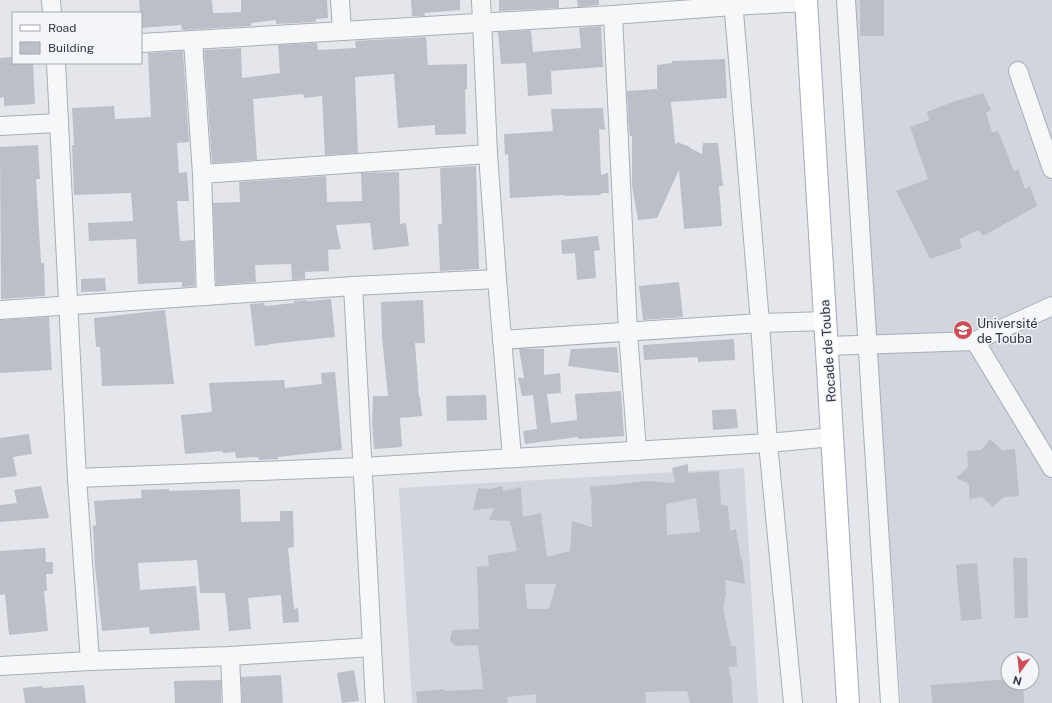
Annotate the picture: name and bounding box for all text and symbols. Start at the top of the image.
legend [12,12,142,64]
text: Road [48,21,76,35]
text: Building [48,41,94,55]
street label: Rocade de Touba [817,299,839,403]
place label: Université de Touba [977,316,1038,346]
school or university icon: Université de Touba [952,319,974,341]
north arrow [1000,651,1040,691]
text: N [1012,674,1023,688]

